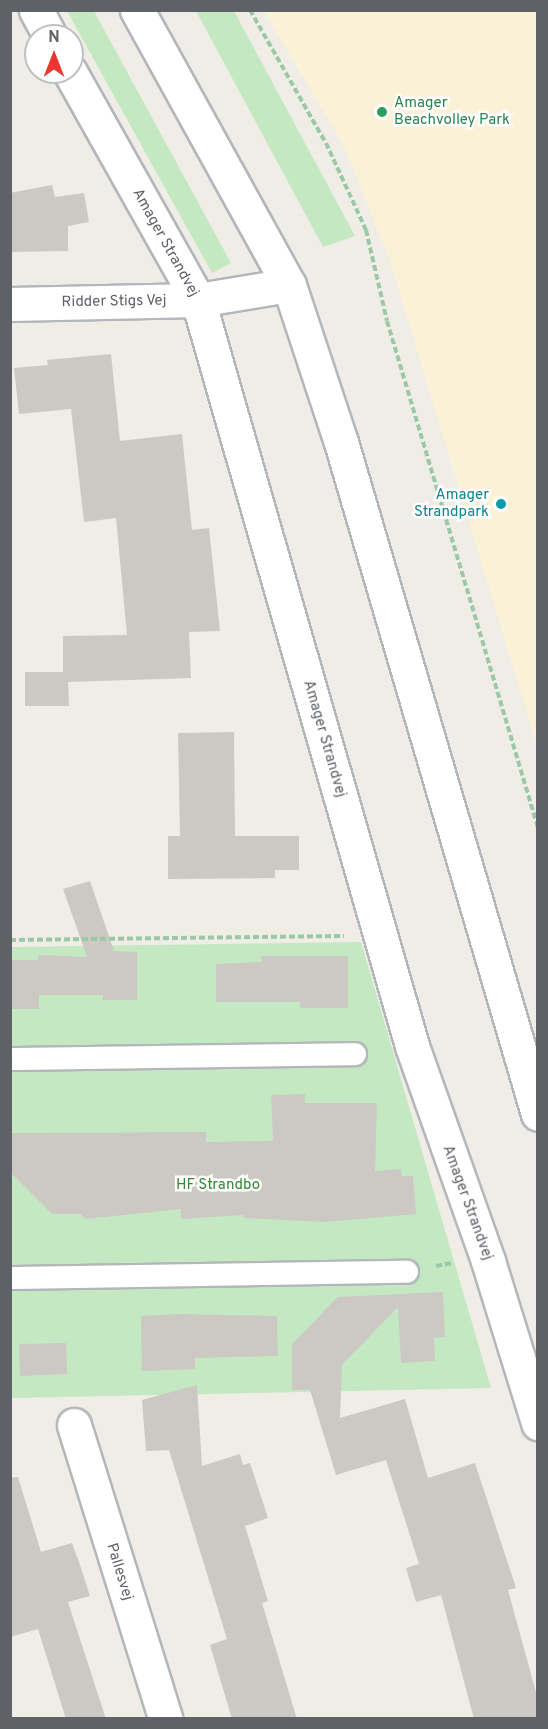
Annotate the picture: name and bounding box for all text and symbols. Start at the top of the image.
north arrow [24,24,84,84]
text: N [48,28,60,48]
place label: Amager Beachvolley Park [394,94,510,129]
marker: Amager Beachvolley Park [375,105,389,119]
street label: Amager Strandvej [128,186,202,300]
street label: Ridder Stigs Vej [61,292,167,312]
place label: Amager Strandpark [414,486,489,521]
marker: Amager Strandpark [494,497,508,511]
street label: Amager Strandvej [299,678,349,800]
street label: Amager Strandvej [438,1143,496,1263]
park label: HF Strandbo [176,1177,260,1195]
street label: Pallesvej [102,1541,136,1603]

